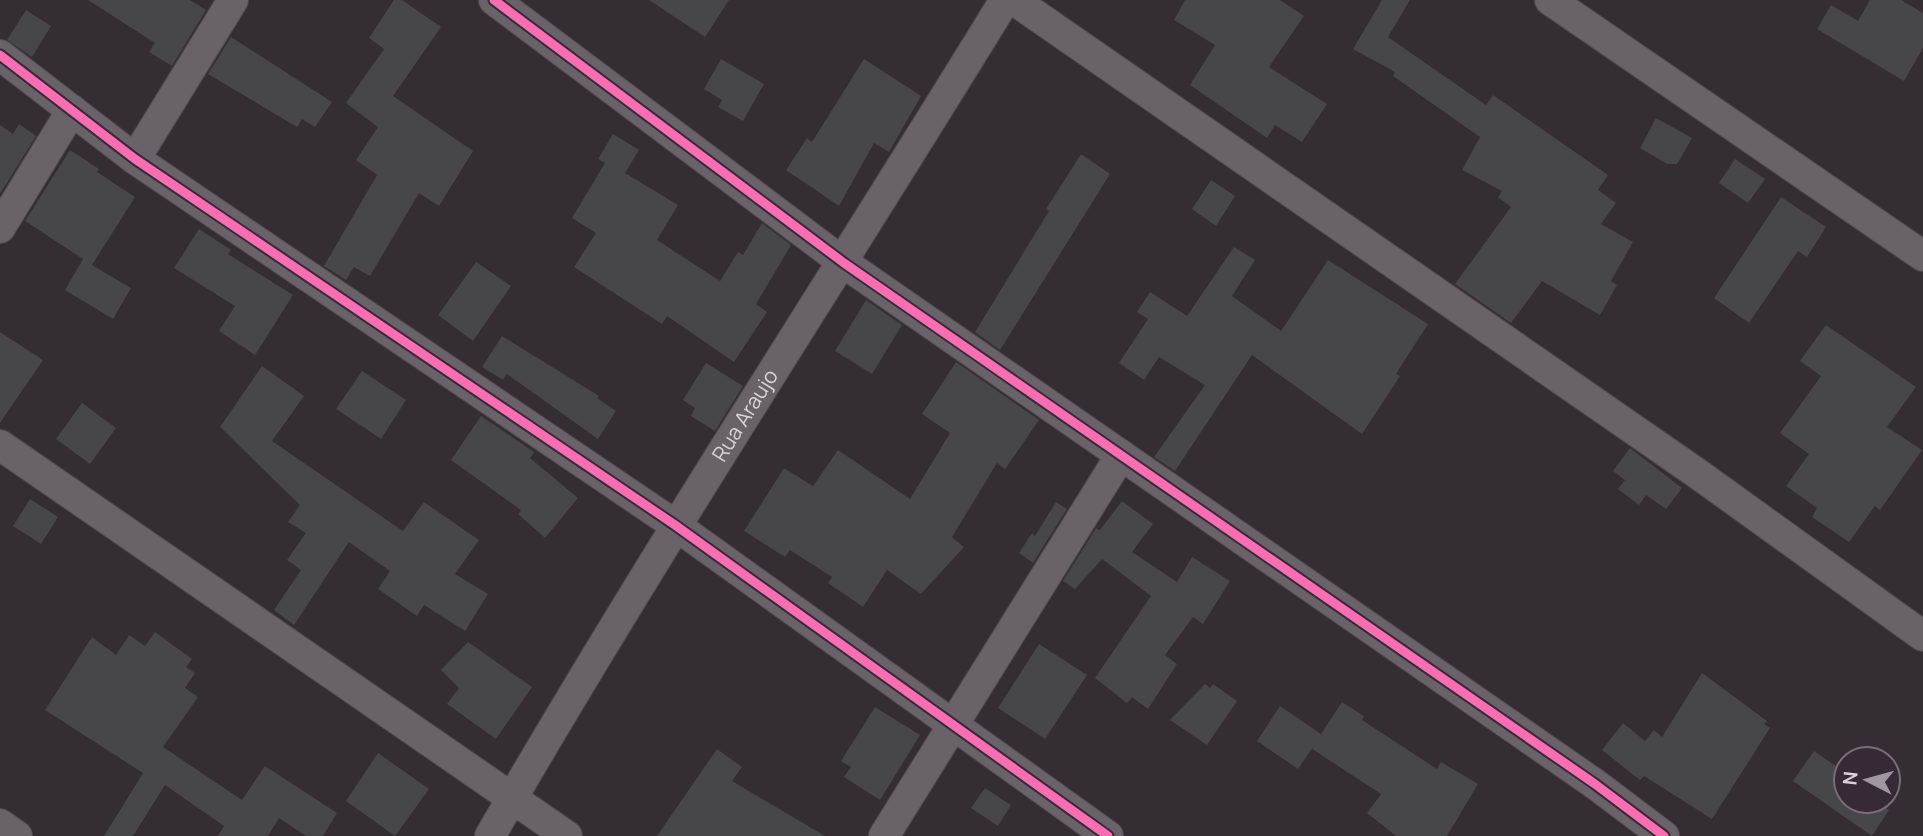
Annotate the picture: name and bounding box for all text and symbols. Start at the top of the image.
street label: Rua Araujo [705,363,784,466]
north arrow [1832,745,1902,815]
text: N [1836,770,1864,786]

